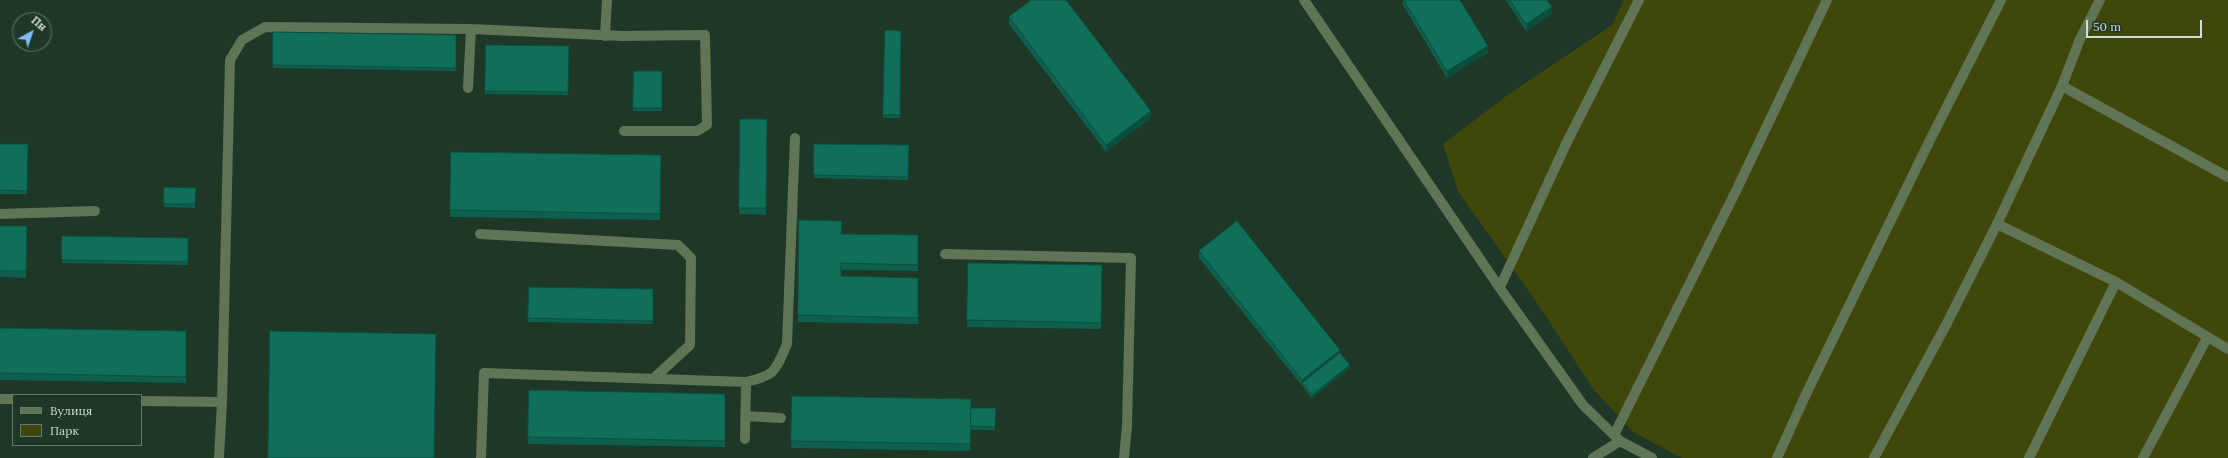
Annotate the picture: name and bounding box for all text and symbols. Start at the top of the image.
north arrow [12,12,52,52]
scale bar [2088,12,2204,38]
text: Пн [28,13,50,34]
text: 50 m [2093,19,2121,34]
legend [12,394,142,446]
text: Вулиця [50,403,92,418]
text: Парк [50,423,79,438]

